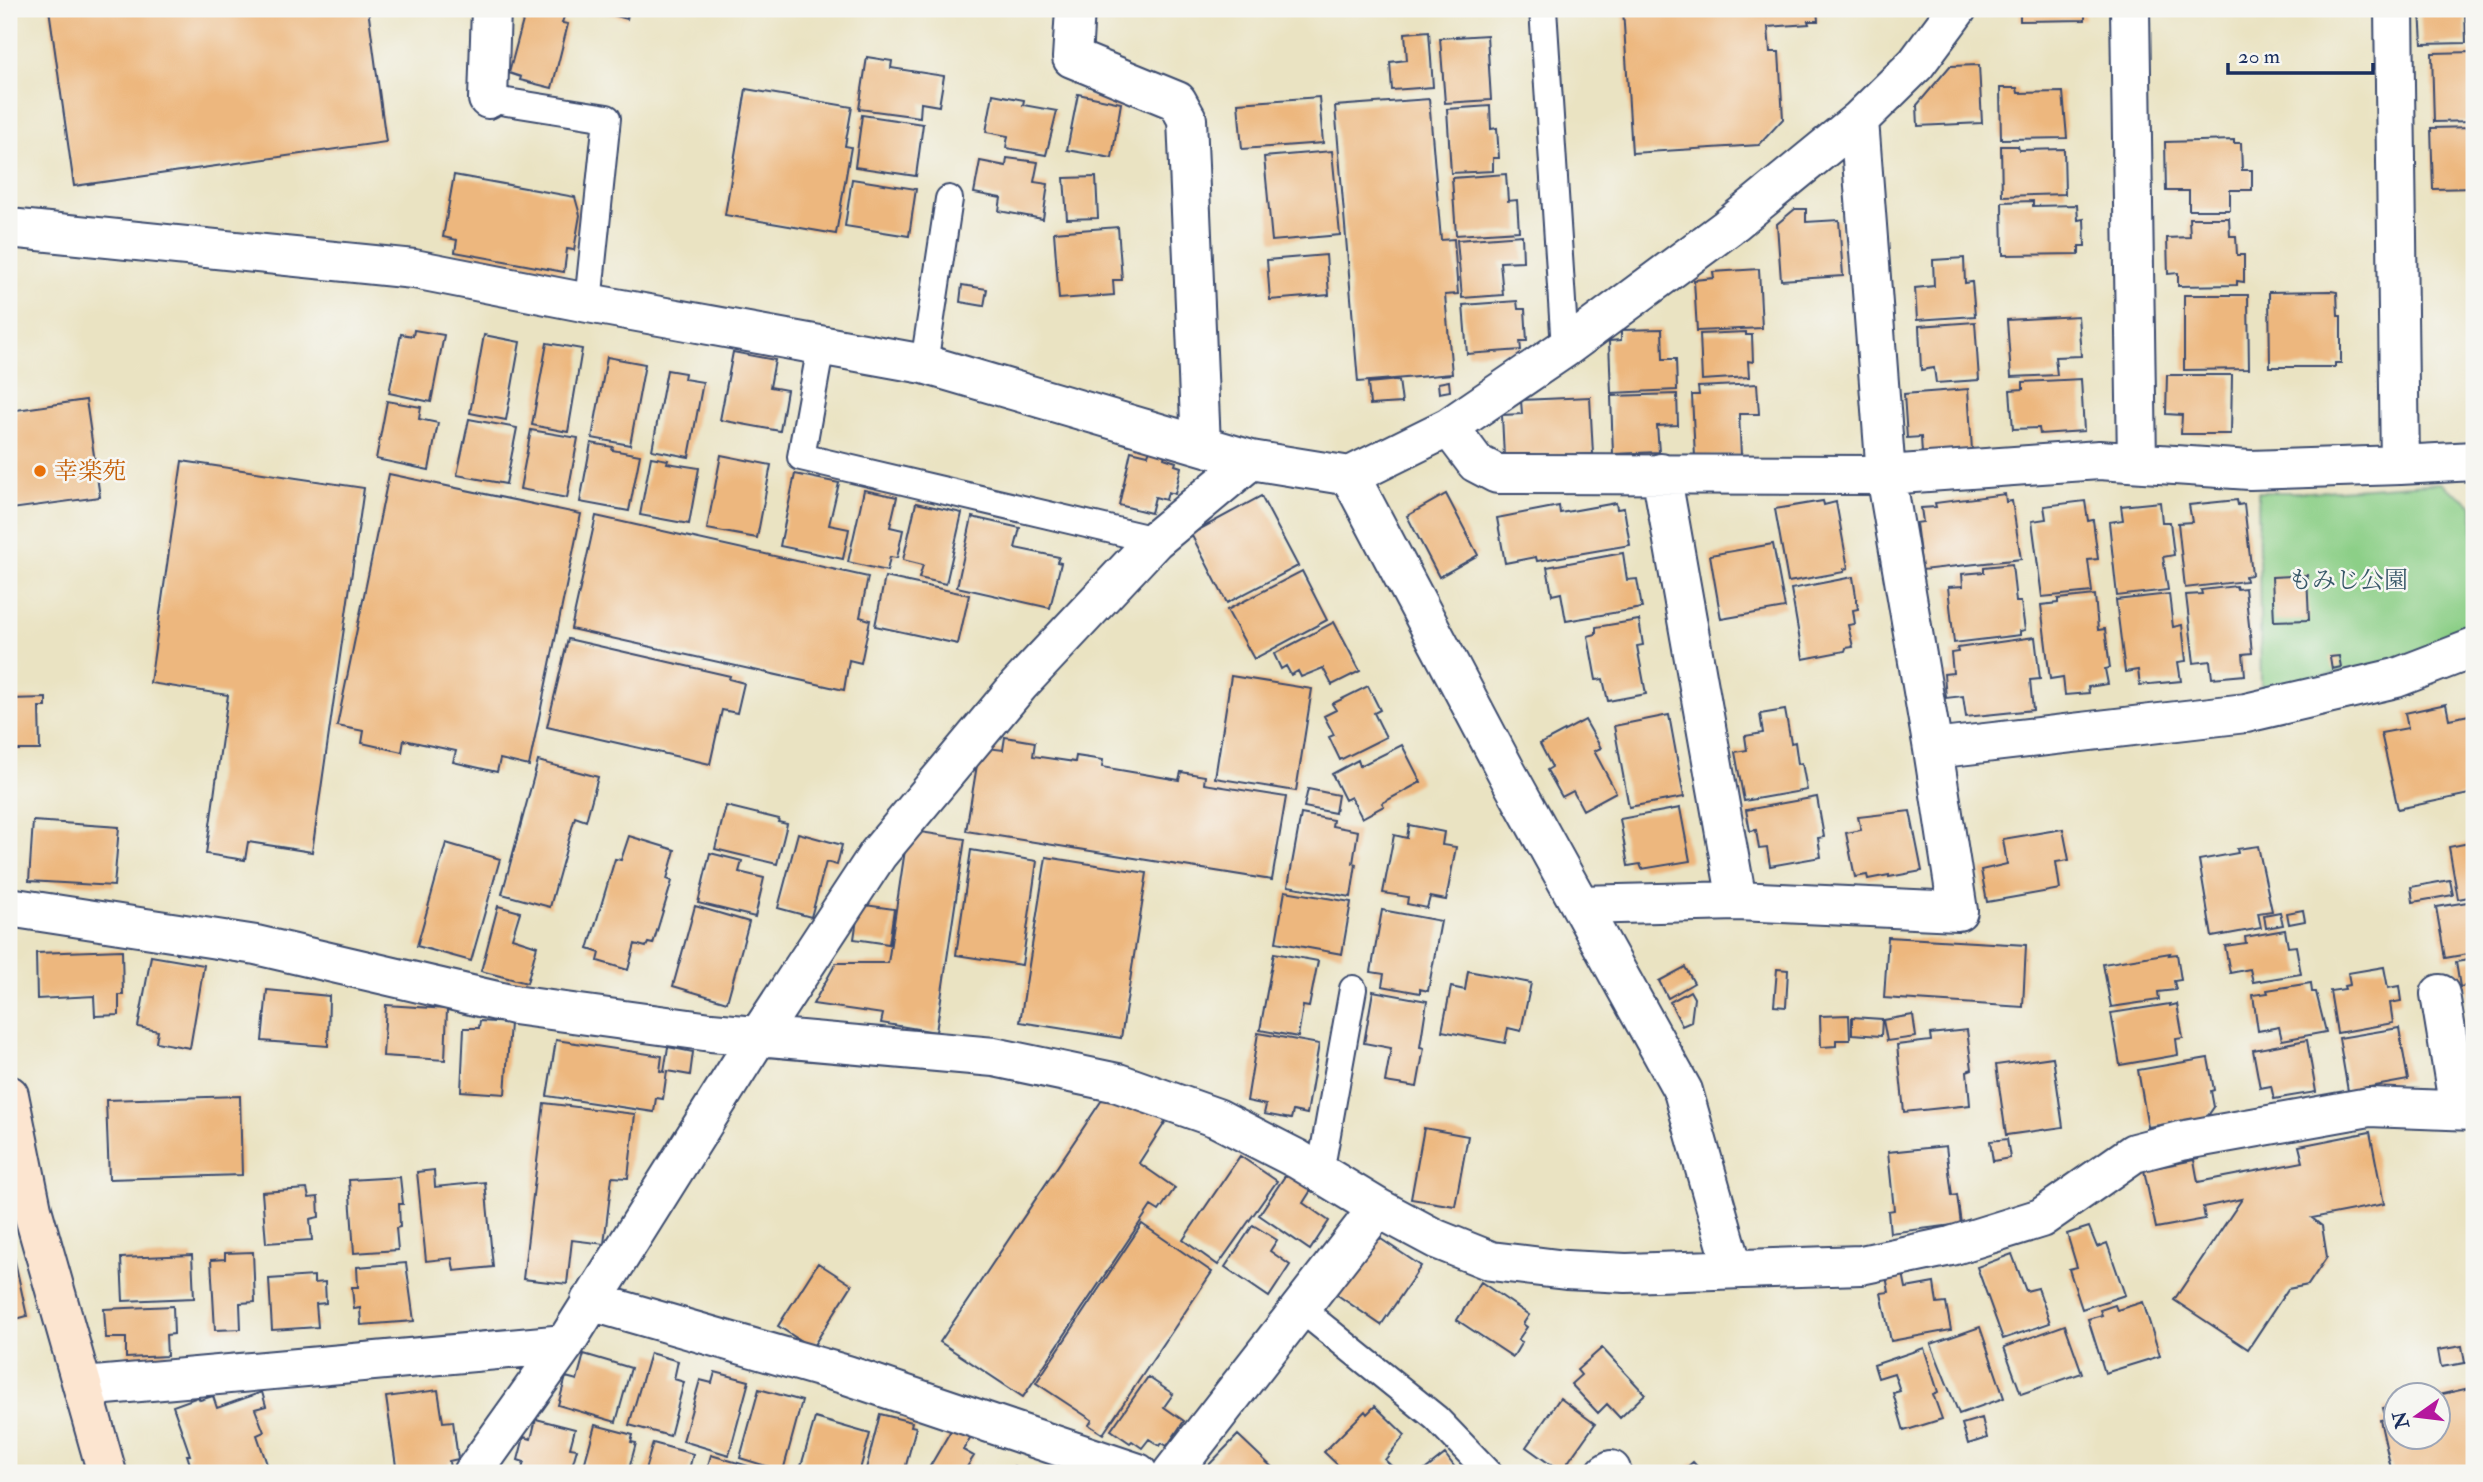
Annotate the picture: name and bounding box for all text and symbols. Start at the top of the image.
scale bar [2228,32,2373,76]
text: 20 m [2238,43,2280,70]
place label: 幸楽苑 [54,456,126,487]
marker: 幸楽苑 [32,463,48,479]
park label: もみじ公園 [2288,565,2408,596]
north arrow [2382,1380,2452,1450]
text: N [2388,1408,2415,1432]

